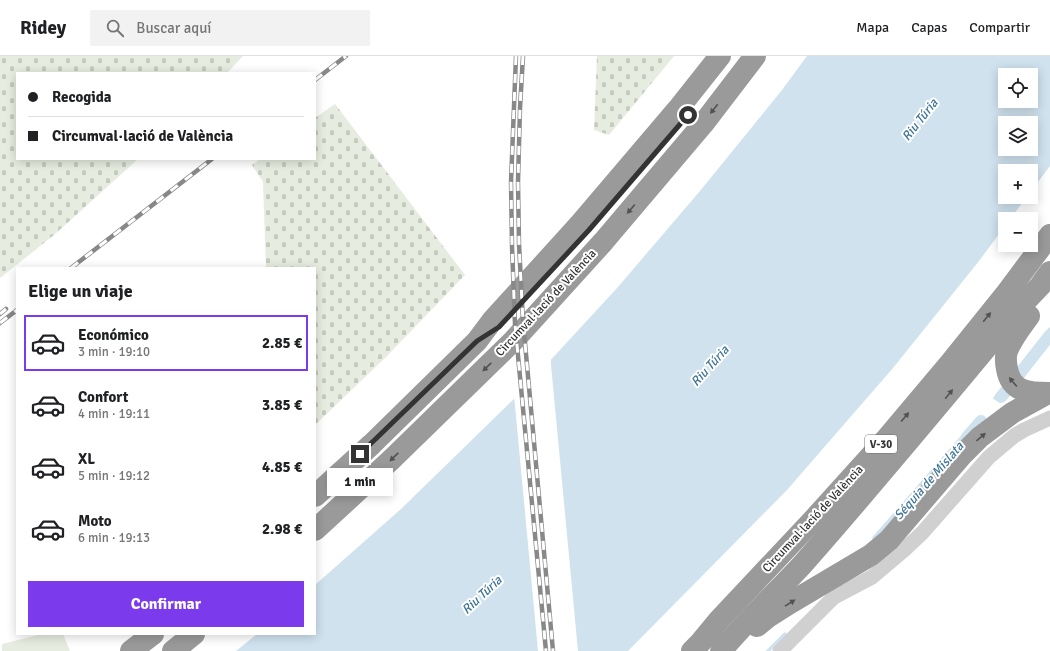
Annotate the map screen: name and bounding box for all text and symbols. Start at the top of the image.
search box [90,10,370,46]
text: Ridey [20,16,66,40]
icon: search [104,17,126,39]
text: Buscar aquí [136,19,211,37]
text: Mapa [856,19,889,36]
text: Capas [911,19,947,36]
text: Compartir [969,19,1030,36]
map controls [998,68,1038,252]
button: locate [998,68,1038,108]
text: Recogida [52,88,112,106]
water label: Riu Túria [899,95,942,144]
one-way arrow [710,104,719,115]
route start [679,106,697,124]
button: layers [998,116,1038,156]
text: Circumval·lació de València [52,127,233,145]
button: + [998,164,1038,204]
one-way arrow [627,204,636,214]
button: − [998,212,1038,252]
street label: Circumval·lació de València [492,246,600,360]
text: Elige un viaje [28,280,133,302]
one-way arrow [983,311,991,322]
icon: car [30,325,66,361]
text: Económico [78,326,149,344]
text: 2.85 € [262,334,302,352]
water label: Riu Túria [688,342,733,390]
text: 3 min · 19:10 [78,344,150,360]
one-way arrow [482,362,492,372]
one-way arrow [1009,376,1018,387]
icon: car [30,387,66,423]
text: Confort [78,388,128,406]
one-way arrow [944,388,953,399]
text: 3.85 € [262,396,302,414]
text: 4 min · 19:11 [78,406,150,422]
one-way arrow [900,412,909,422]
one-way arrow [976,433,986,442]
road number: V-30 [865,435,897,453]
water label: Séquia de Mislata [891,438,967,523]
route end [351,445,369,463]
icon: car [30,449,66,485]
text: XL [78,450,95,468]
one-way arrow [389,453,399,462]
text: 4.85 € [262,458,302,476]
street label: Circumval·lació de València [759,462,867,576]
text: 5 min · 19:12 [78,468,150,484]
callout: 1 min [327,468,393,496]
text: 1 min [344,474,376,490]
icon: car [30,511,66,547]
text: Moto [78,512,112,530]
text: 2.98 € [262,520,302,538]
text: 6 min · 19:13 [78,530,150,546]
water label: Riu Túria [459,572,506,618]
button: Confirmar [28,581,304,627]
one-way arrow [785,599,795,607]

